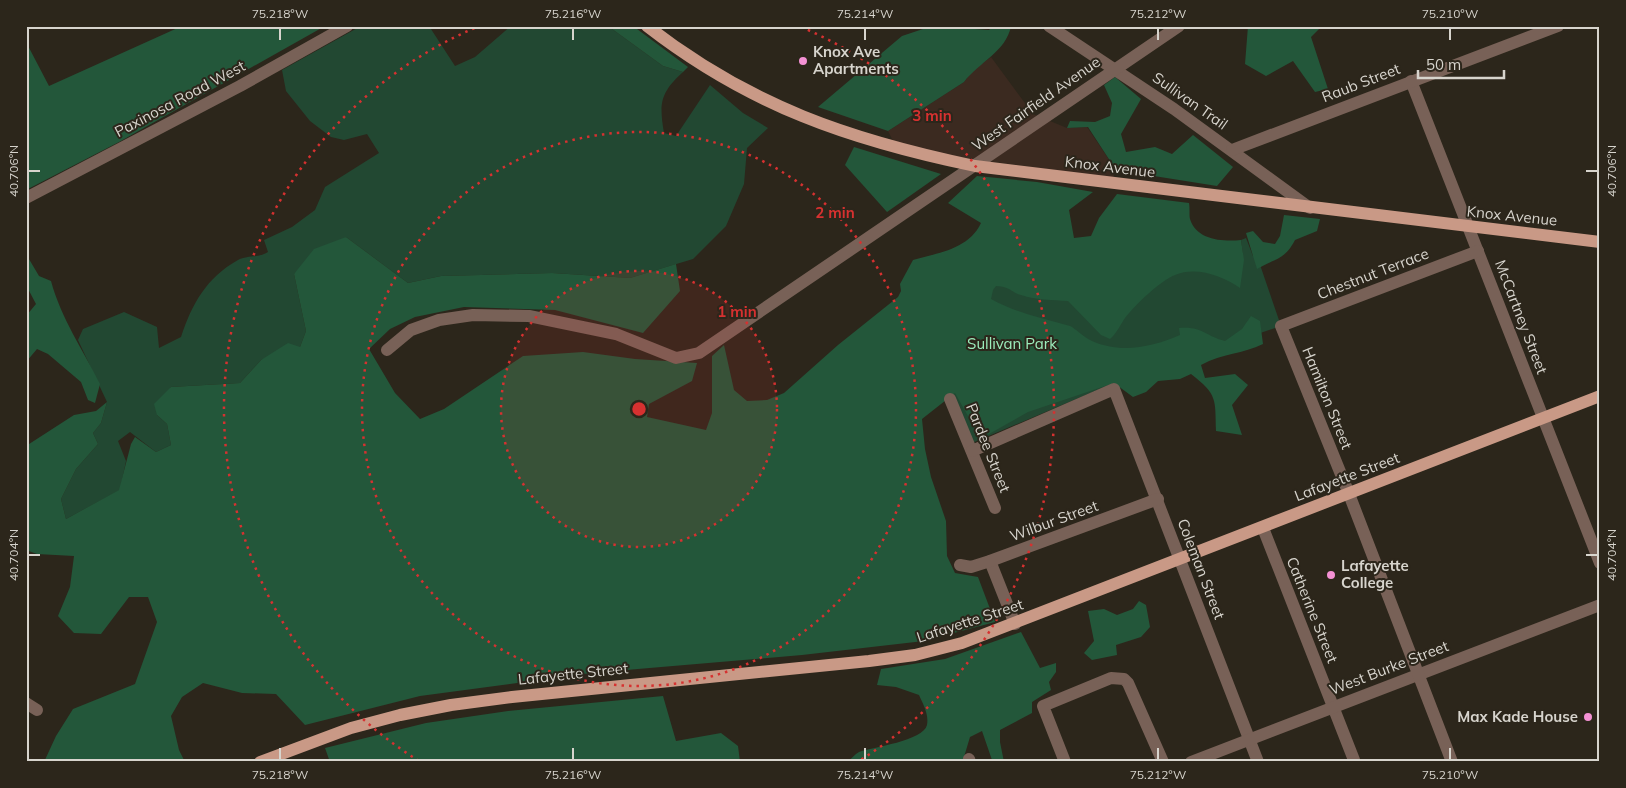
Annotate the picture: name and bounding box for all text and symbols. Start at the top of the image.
text: 75.218°W [252,6,308,21]
text: 75.216°W [545,6,601,21]
text: 75.214°W [837,6,893,21]
text: 75.212°W [1130,6,1186,21]
text: 75.210°W [1422,6,1478,21]
place label: Knox Ave Apartments [813,42,899,78]
scale bar [1418,48,1505,80]
street label: West Fairfield Avenue [968,52,1104,155]
marker: Knox Ave Apartments [797,55,809,67]
text: 50 m [1426,55,1461,74]
street label: Paxinosa Road West [111,56,248,141]
street label: Raub Street [1319,59,1403,106]
street label: Sullivan Trail [1149,68,1232,134]
text: 3 min [912,106,952,125]
text: 40.706°N [6,145,21,197]
text: 40.706°N [1604,145,1619,197]
street label: Knox Avenue [1064,152,1156,181]
street label: Knox Avenue [1466,201,1558,230]
text: 2 min [815,203,855,222]
street label: Chestnut Terrace [1314,244,1431,304]
street label: McCartney Street [1491,257,1552,377]
text: 1 min [717,302,757,321]
park label: Sullivan Park [967,334,1057,353]
street label: Hamilton Street [1298,344,1357,452]
centre of rings [630,400,648,418]
street label: Pardee Street [962,400,1015,495]
street label: Lafayette Street [1292,448,1402,505]
street label: Wilbur Street [1007,496,1100,545]
street label: Coleman Street [1174,516,1229,622]
text: 40.704°N [6,529,21,581]
text: 40.704°N [1604,529,1619,581]
street label: Catherine Street [1283,554,1342,666]
place label: Lafayette College [1341,556,1409,592]
marker: Lafayette College [1325,569,1337,581]
street label: Lafayette Street [914,594,1026,647]
street label: West Burke Street [1327,636,1451,699]
street label: Lafayette Street [517,658,629,689]
place label: Max Kade House [1457,707,1578,726]
marker: Max Kade House [1582,711,1594,723]
text: 75.218°W [252,767,308,782]
text: 75.216°W [545,767,601,782]
text: 75.214°W [837,767,893,782]
text: 75.212°W [1130,767,1186,782]
text: 75.210°W [1422,767,1478,782]

